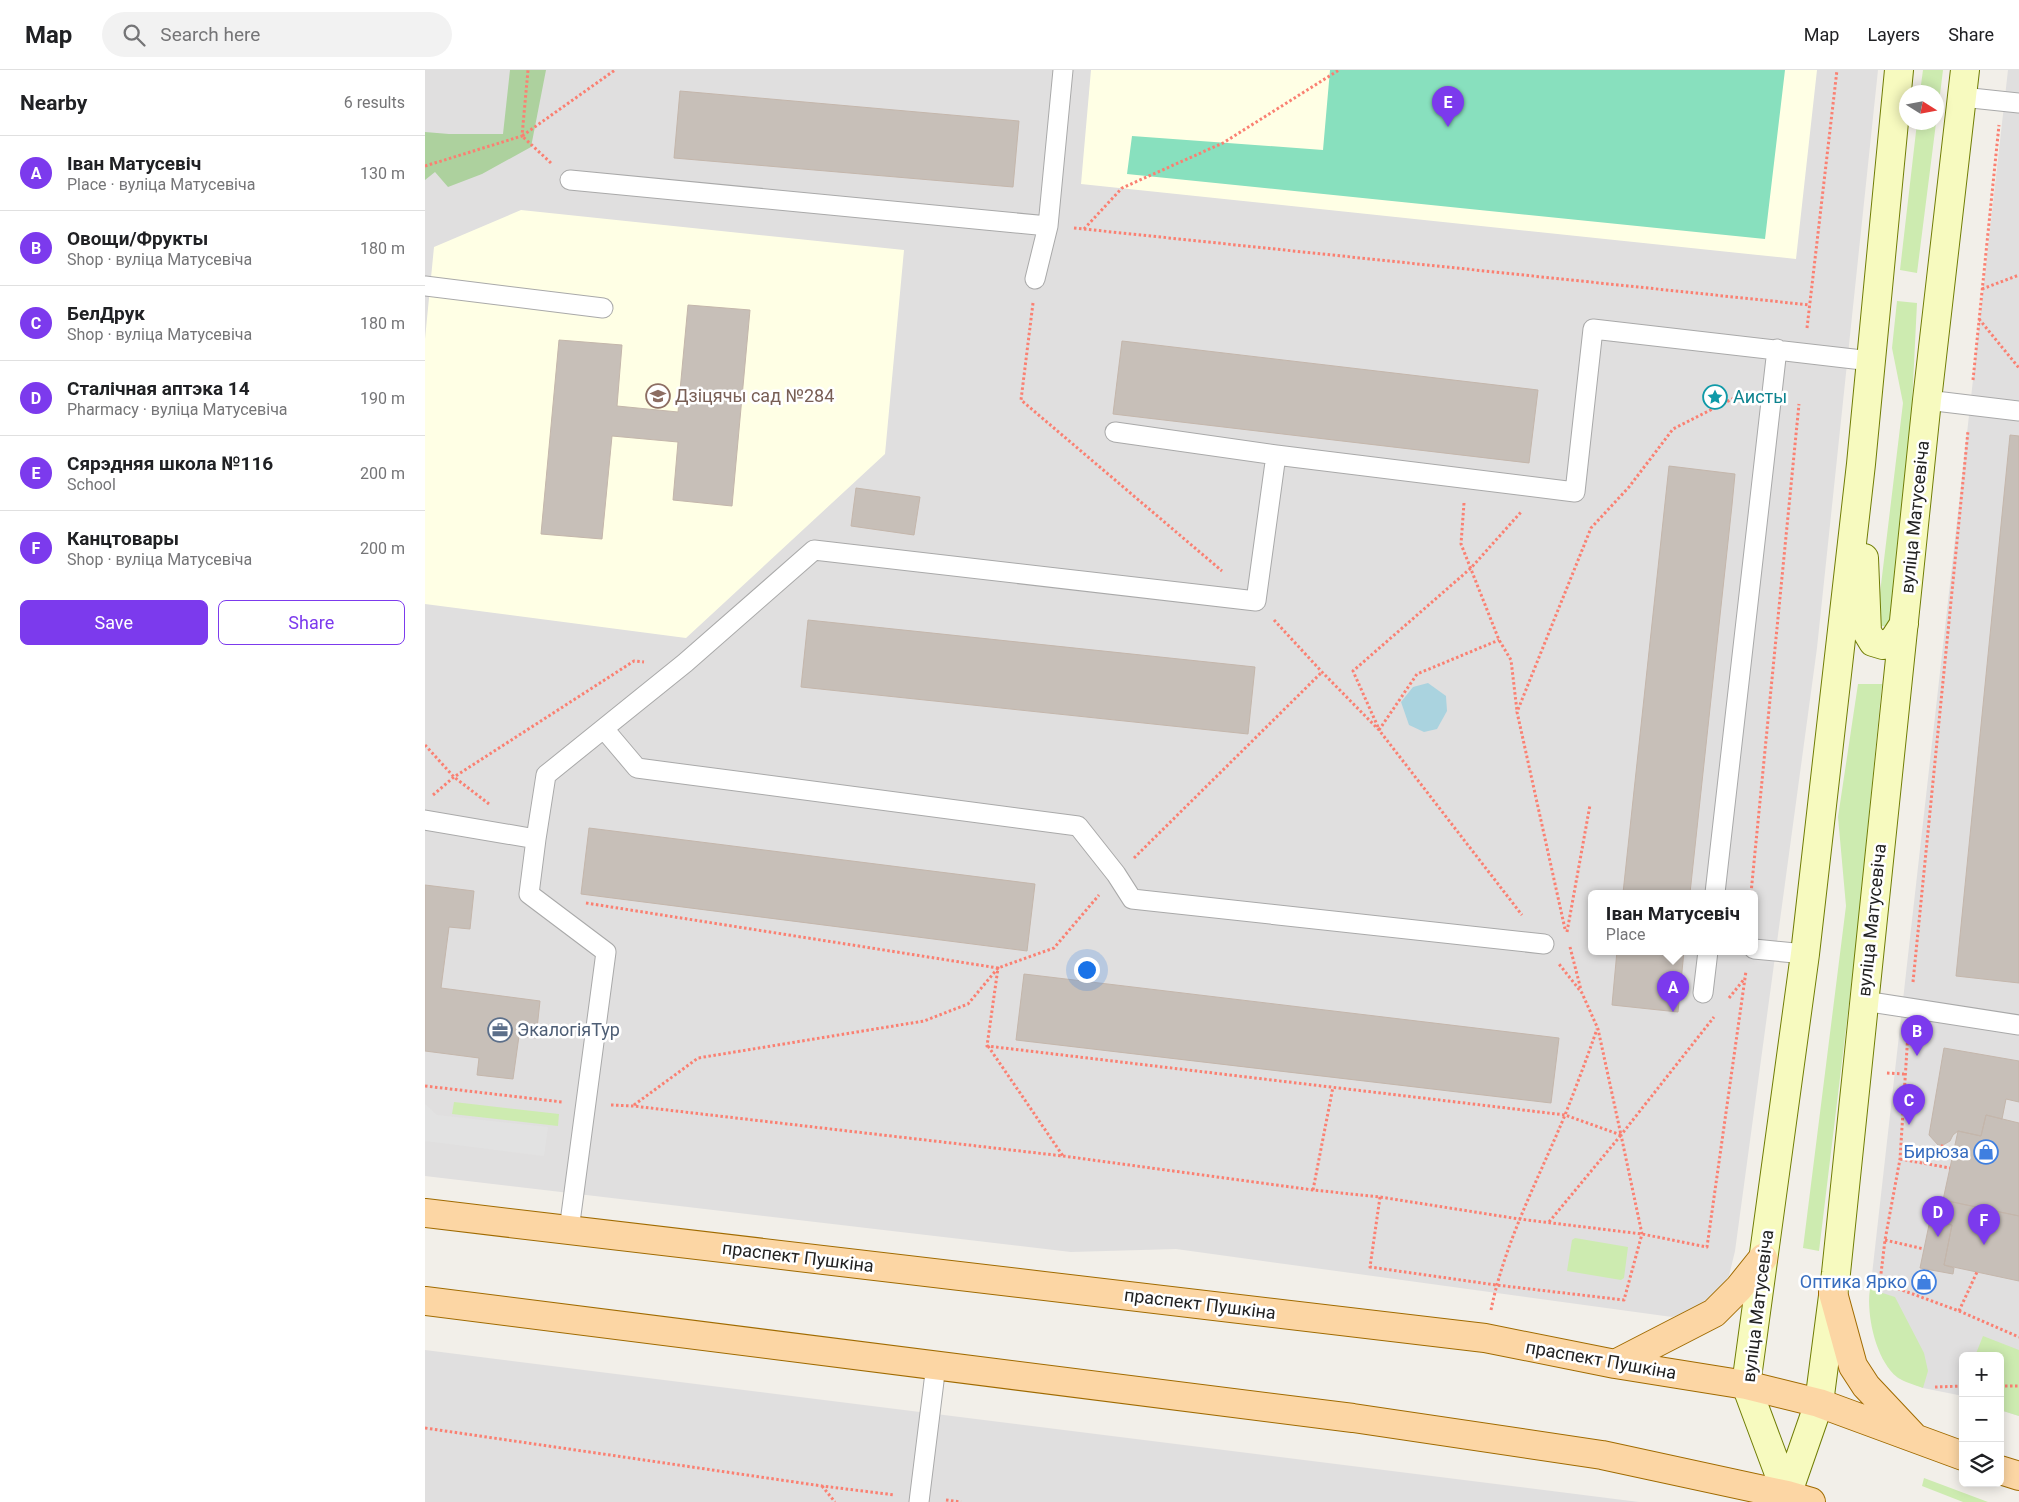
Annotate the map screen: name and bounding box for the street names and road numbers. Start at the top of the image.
street label: вуліца Матусевіча [1896,439,1933,595]
street label: вуліца Матусевіча [1853,842,1890,998]
street label: вуліца Матусевіча [1738,1228,1777,1384]
street label: праспект Пушкіна [721,1237,875,1276]
street label: праспект Пушкіна [1123,1284,1277,1323]
street label: праспект Пушкіна [1524,1336,1678,1383]

